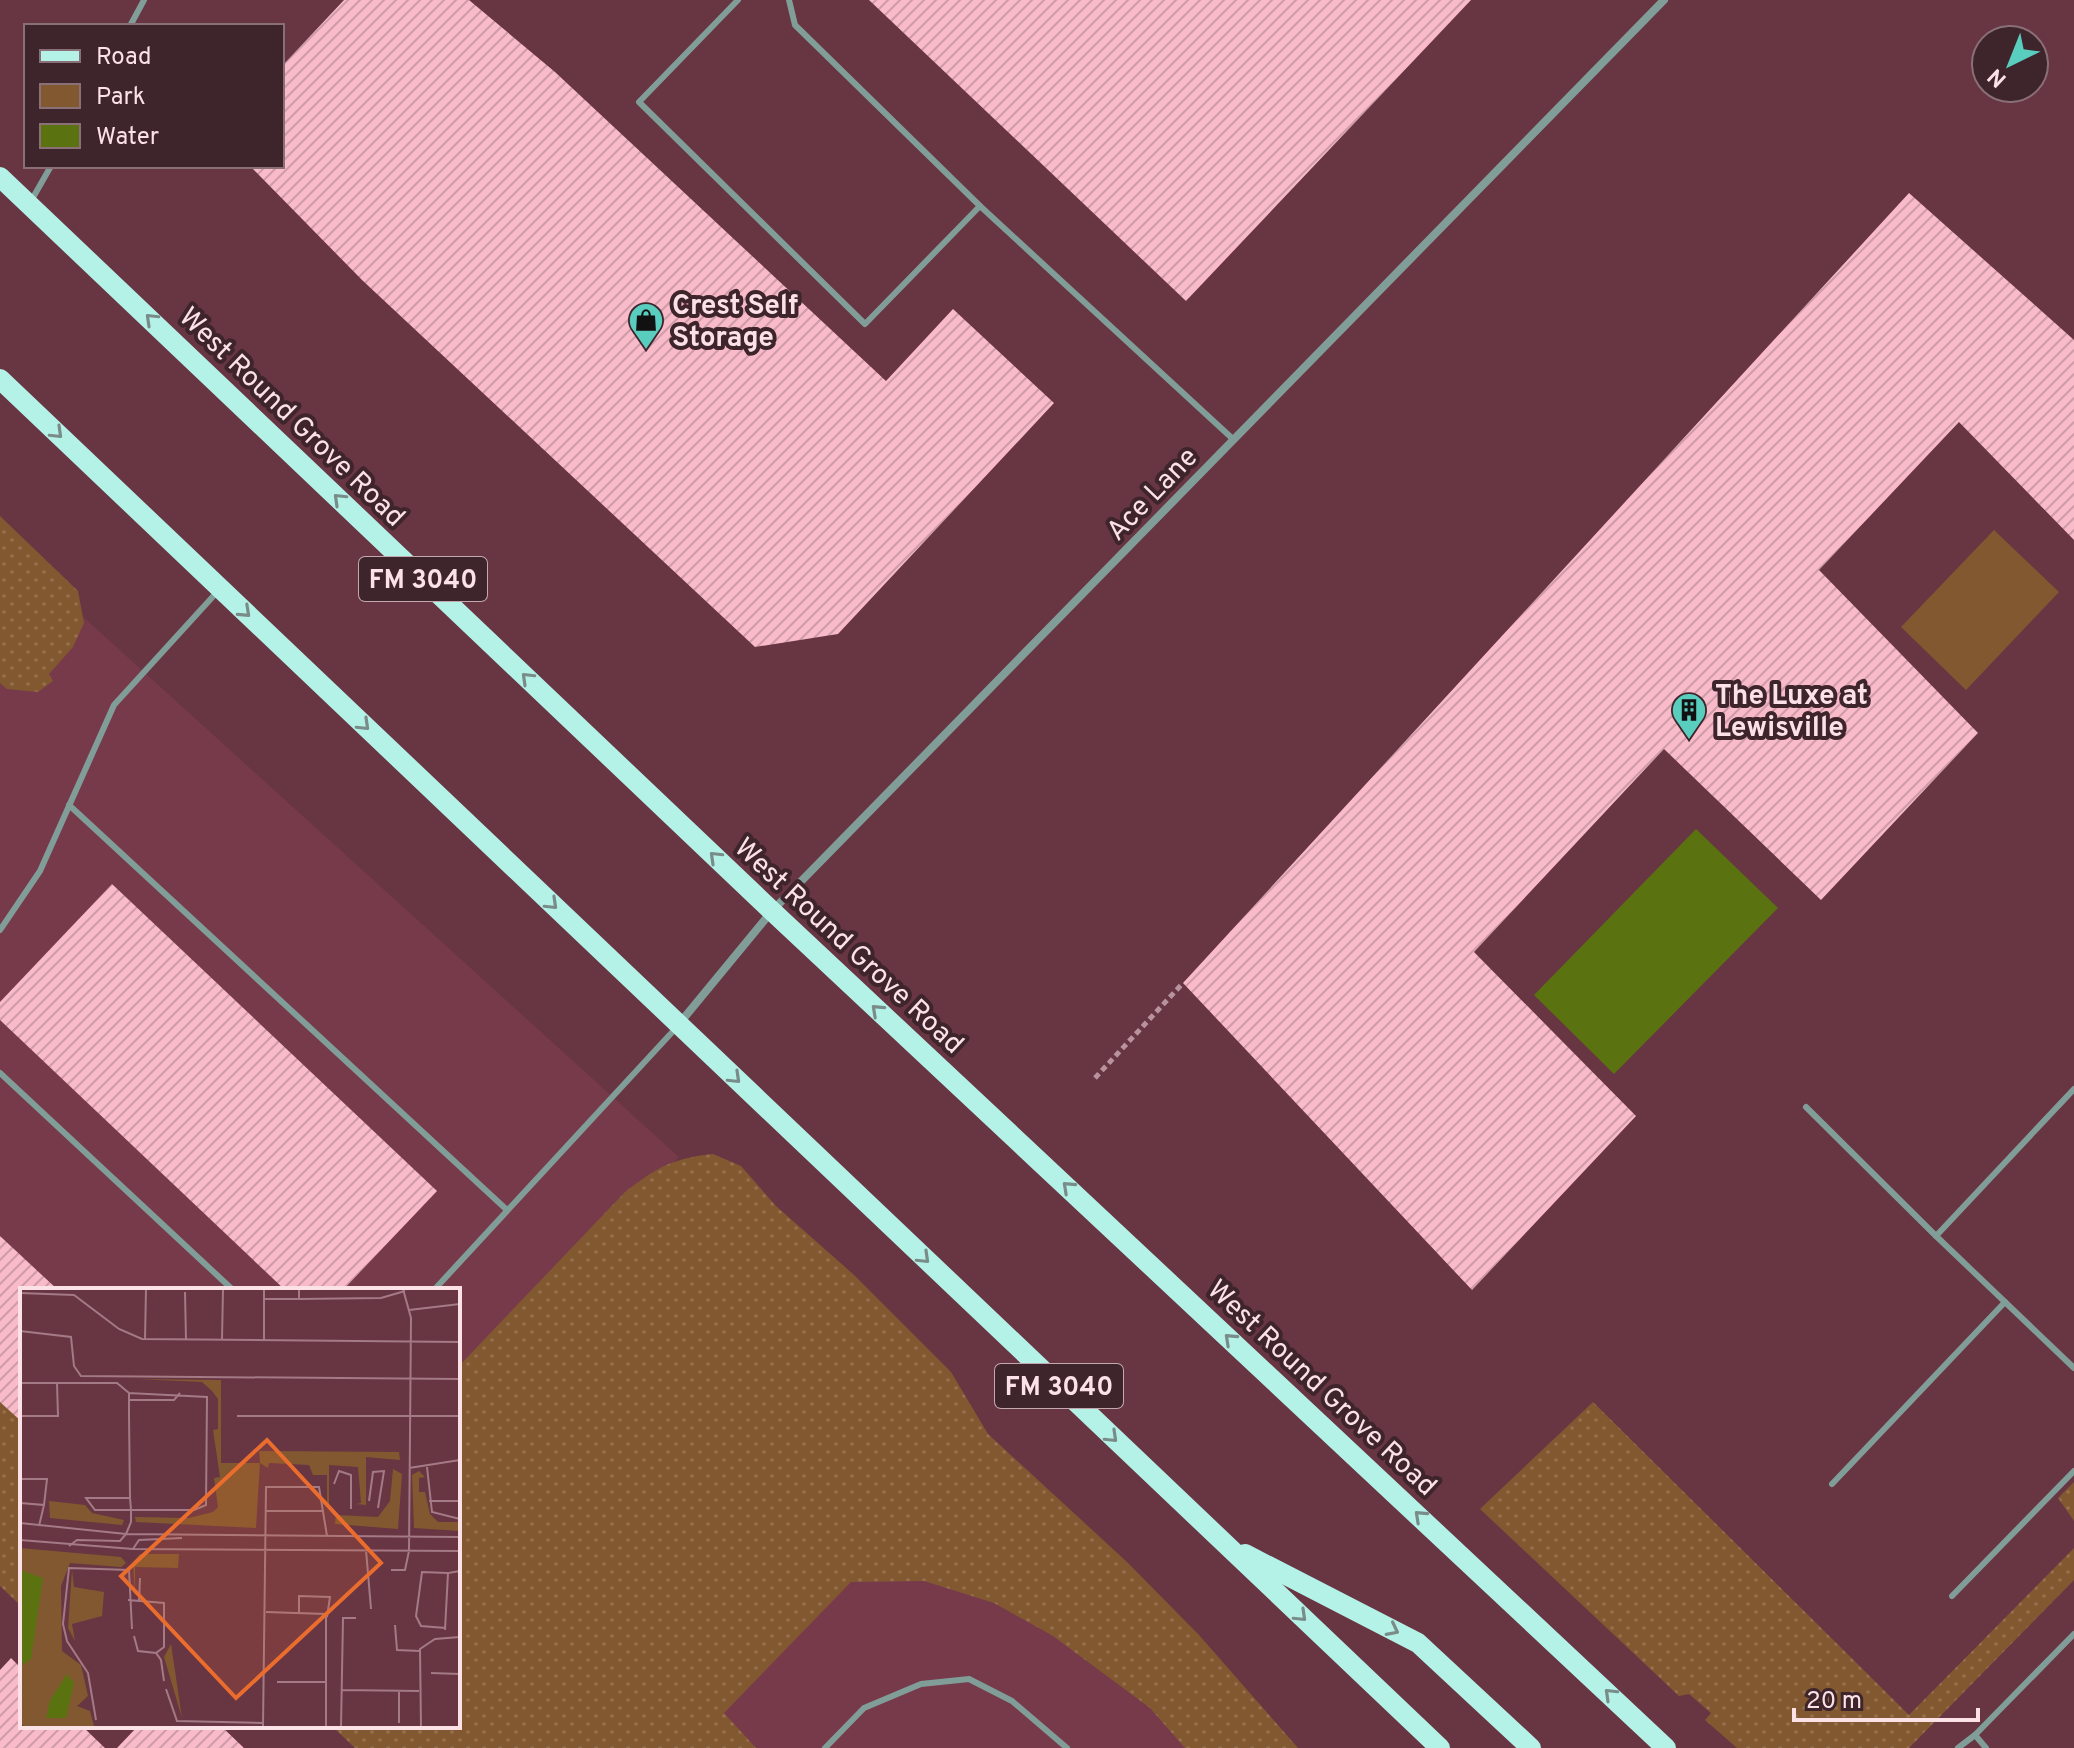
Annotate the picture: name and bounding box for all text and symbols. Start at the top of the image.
legend [24,24,284,168]
north arrow [1970,24,2050,104]
text: Road [96,43,152,73]
text: N [1983,62,2013,92]
text: Park [96,83,146,113]
text: Water [96,123,159,153]
place label: Crest Self Storage [672,289,798,357]
street label: West Round Grove Road [170,301,412,536]
shop icon: Crest Self Storage [627,301,665,351]
one-way arrow [145,315,160,329]
one-way arrow [47,424,62,438]
street label: Ace Lane [1100,441,1207,550]
one-way arrow [334,493,348,508]
road number: FM 3040 [359,557,487,601]
one-way arrow [236,603,250,617]
one-way arrow [522,673,536,687]
place label: The Luxe at Lewisville [1715,679,1868,747]
building icon: The Luxe at Lewisville [1670,691,1708,741]
one-way arrow [354,715,369,729]
street label: West Round Grove Road [725,831,970,1063]
one-way arrow [710,853,725,867]
one-way arrow [543,895,557,909]
one-way arrow [872,1005,887,1019]
one-way arrow [726,1069,741,1083]
one-way arrow [1062,1182,1077,1196]
one-way arrow [915,1248,929,1263]
street label: West Round Grove Road [1198,1273,1443,1505]
inset map [20,1288,460,1728]
one-way arrow [1225,1333,1239,1348]
road number: FM 3040 [995,1364,1123,1408]
one-way arrow [1103,1427,1118,1441]
one-way arrow [1415,1510,1429,1525]
one-way arrow [1292,1606,1306,1621]
one-way arrow [1385,1621,1399,1636]
scale bar [1794,1672,1978,1722]
text: 20 m [1806,1687,1862,1717]
one-way arrow [1605,1689,1619,1703]

